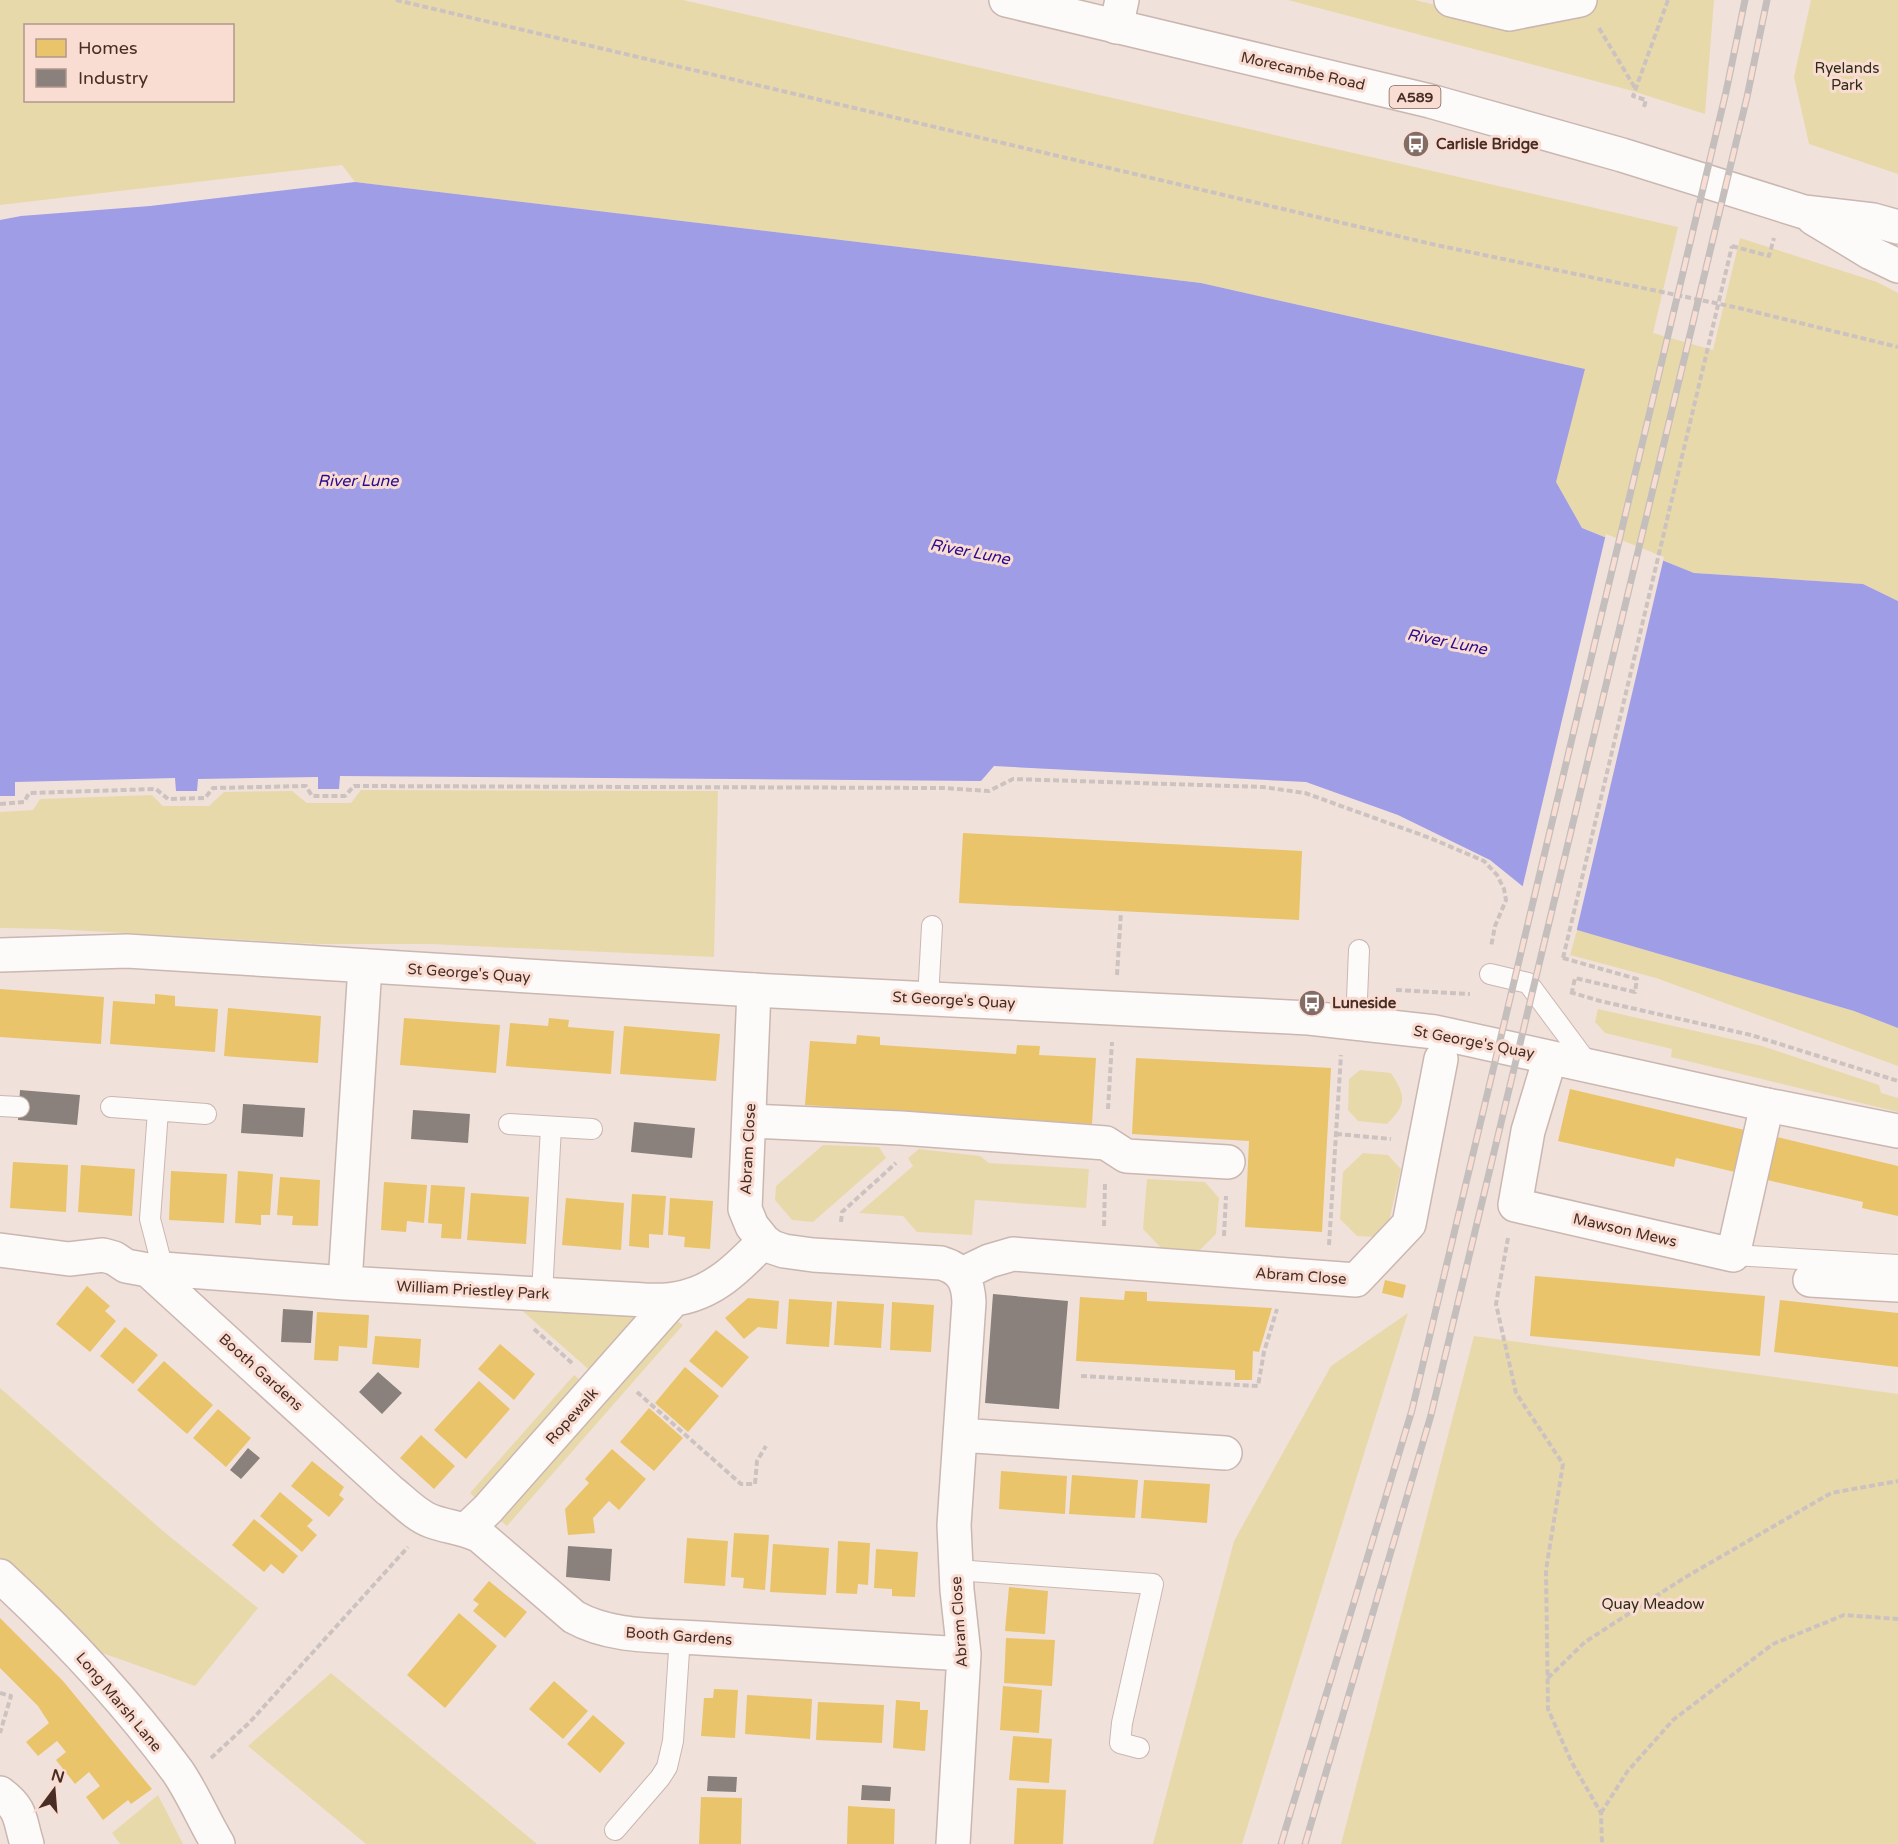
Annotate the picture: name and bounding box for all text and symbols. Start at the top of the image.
legend [24,24,234,102]
text: Homes [78,37,138,59]
street label: Morecambe Road [1239,48,1367,94]
park label: Ryelands Park [1814,59,1880,94]
text: Industry [78,67,149,89]
road number: A589 [1390,86,1440,108]
bus stop icon: Carlisle Bridge [1401,129,1431,159]
place label: Carlisle Bridge [1436,135,1539,154]
water label: River Lune [318,471,399,491]
water label: River Lune [928,534,1013,570]
water label: River Lune [1405,624,1490,660]
street label: St George's Quay [407,960,531,986]
street label: St George's Quay [892,988,1016,1012]
bus stop icon: Luneside [1297,988,1327,1018]
place label: Luneside [1332,994,1397,1012]
street label: St George's Quay [1412,1021,1536,1063]
street label: Abram Close [737,1103,759,1195]
street label: Mawson Mews [1571,1209,1679,1251]
street label: Abram Close [1255,1264,1347,1288]
street label: William Priestley Park [396,1277,550,1303]
street label: Booth Gardens [215,1330,307,1414]
street label: Ropewalk [542,1384,602,1448]
street label: Abram Close [947,1576,971,1668]
park label: Quay Meadow [1601,1595,1705,1613]
street label: Booth Gardens [625,1623,733,1649]
street label: Long Marsh Lane [72,1649,166,1755]
north arrow [24,1760,84,1820]
text: N [49,1765,67,1788]

